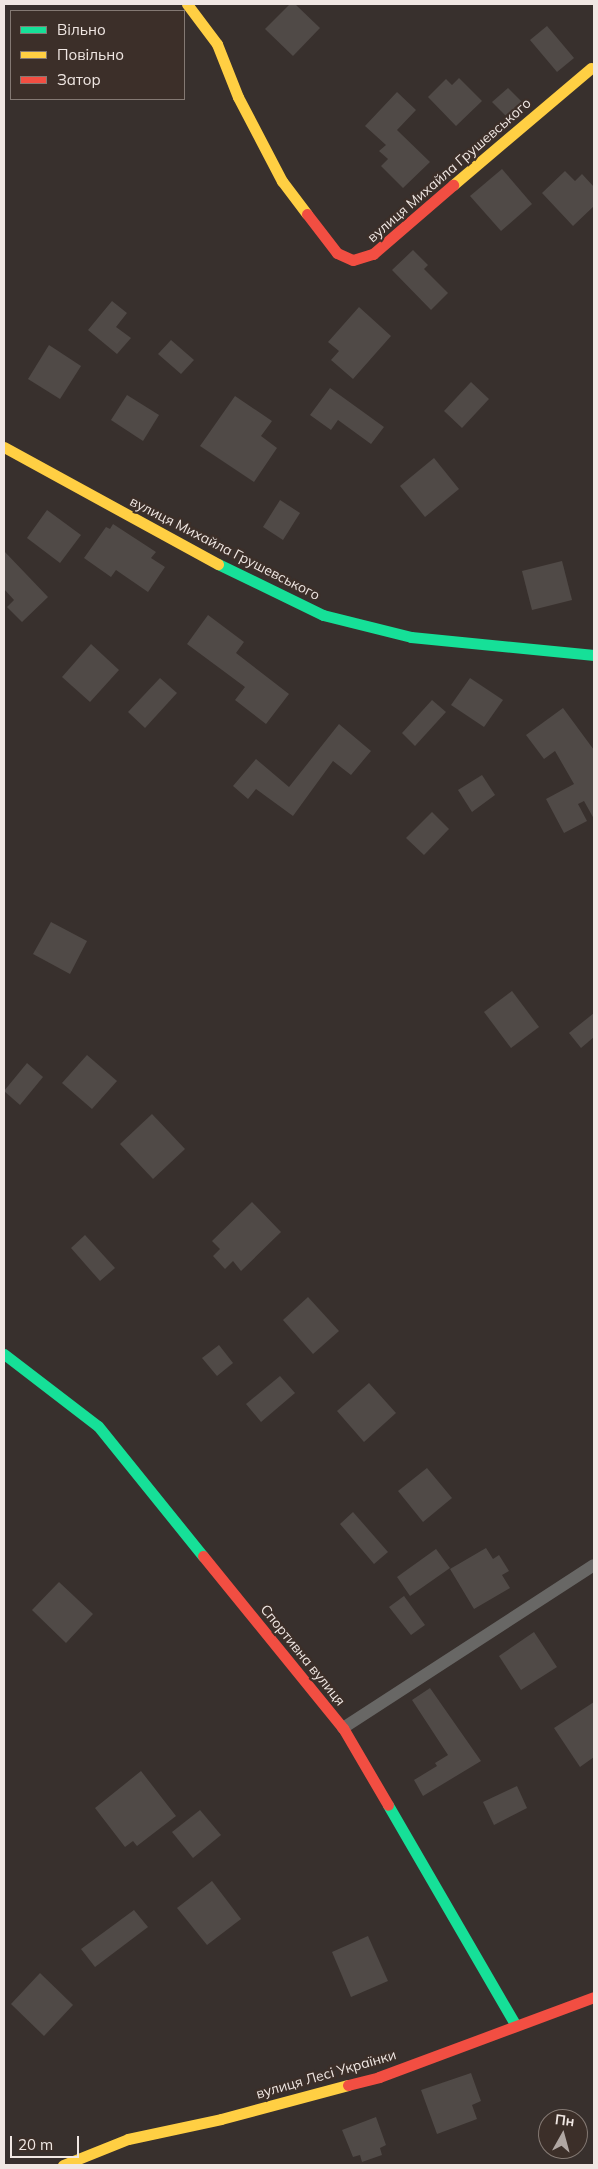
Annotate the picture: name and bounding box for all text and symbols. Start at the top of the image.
legend [10,10,185,100]
text: Вільно [57,20,106,39]
text: Повільно [57,45,124,64]
text: Затор [57,70,101,89]
street label: вулиця Михайла Грушевського [364,94,534,246]
street label: вулиця Михайла Грушевського [127,493,323,603]
street label: Спортивна вулиця [257,1601,349,1709]
street label: вулиця Лесі Українки [254,2046,398,2102]
north arrow [538,2109,588,2159]
text: Пн [554,2110,575,2130]
scale bar [12,2126,81,2158]
text: 20 m [18,2135,53,2154]

